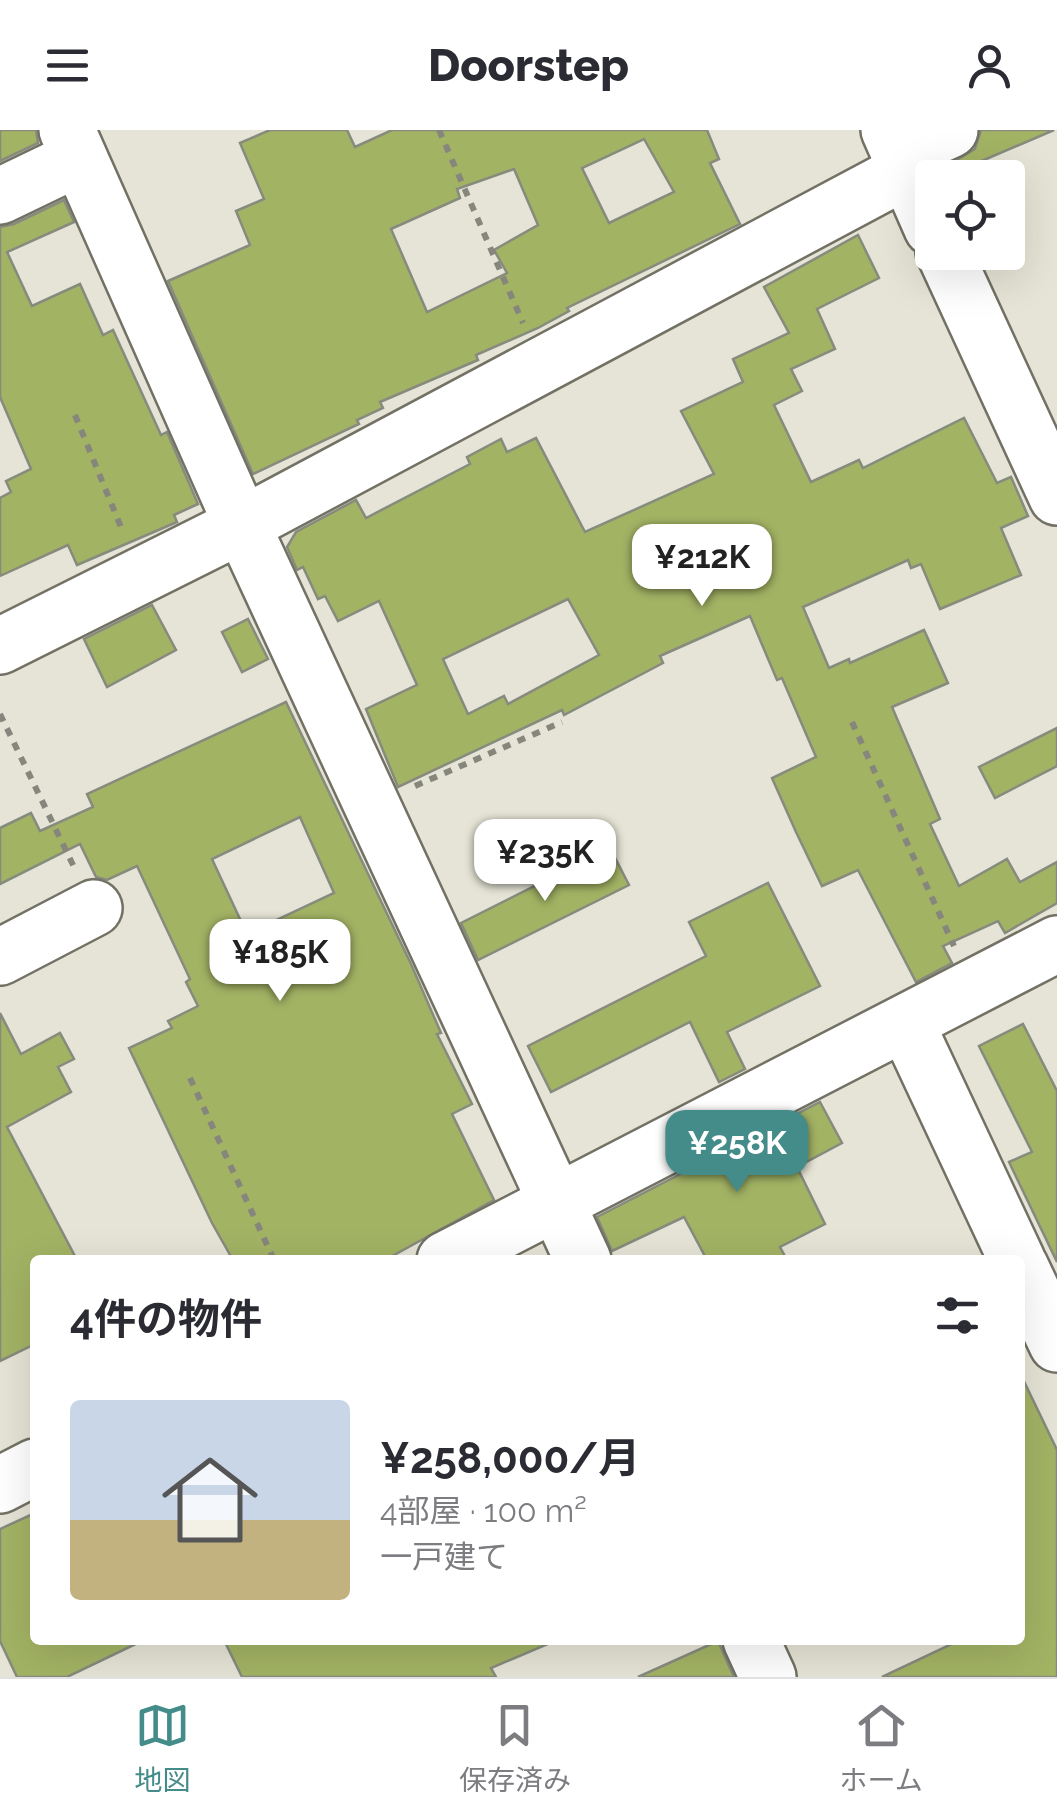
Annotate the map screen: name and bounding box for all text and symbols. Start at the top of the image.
icon: menu [40,38,95,93]
icon: person [962,38,1017,93]
text: Doorstep [428,39,629,92]
map controls [915,160,1025,270]
button: locate [915,160,1025,270]
pin: ¥212K [632,524,772,609]
text: ¥212K [654,538,750,575]
pin: ¥235K [475,819,615,904]
text: ¥235K [496,833,594,870]
pin: ¥185K [210,919,350,1004]
text: ¥185K [231,933,329,970]
pin: ¥258K [667,1110,807,1195]
text: ¥258K [687,1124,787,1161]
icon: filters [930,1288,985,1343]
text: 4件の物件 [70,1295,262,1344]
text: ¥258,000/月 [380,1434,640,1483]
icon: home [150,1440,270,1560]
text: 4部屋 · 100 m² [380,1492,587,1529]
text: 一戸建て [380,1538,508,1575]
tab: 地図 [134,1698,190,1798]
tab: 保存済み [459,1698,571,1798]
tab: ホーム [840,1698,923,1798]

